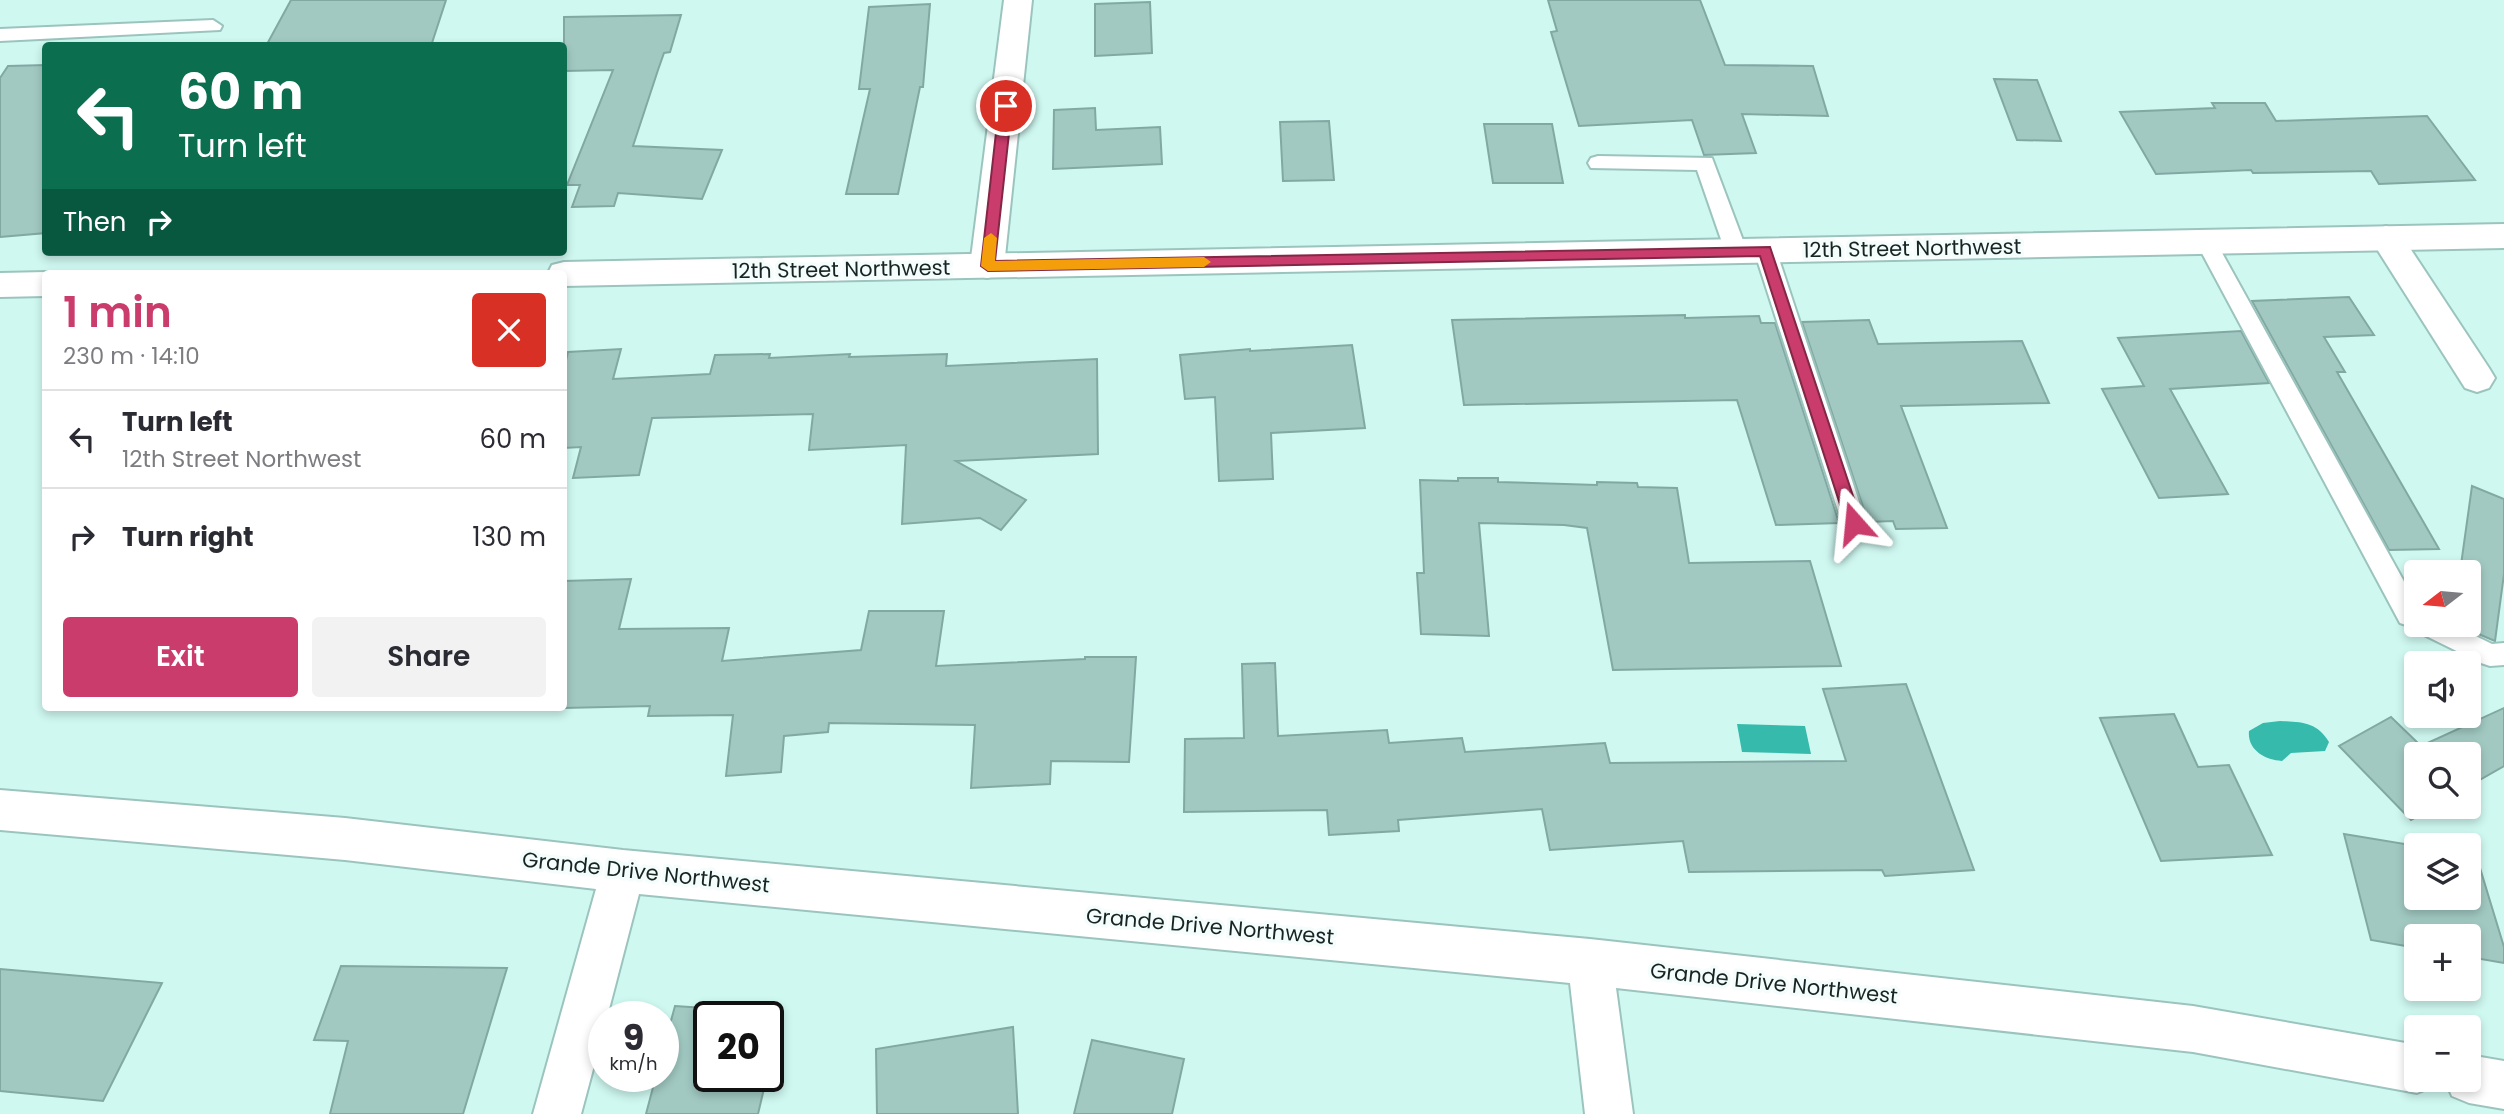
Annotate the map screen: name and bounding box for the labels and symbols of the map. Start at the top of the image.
pin [976,76,1036,136]
street label: 12th Street Northwest [1802,232,2022,264]
street label: 12th Street Northwest [731,253,951,285]
position arrow [1817,486,1891,560]
north arrow [2404,560,2482,637]
street label: Grande Drive Northwest [521,845,771,899]
street label: Grande Drive Northwest [1085,901,1335,951]
street label: Grande Drive Northwest [1649,956,1899,1010]
speed limit sign: 20 [693,1001,784,1092]

